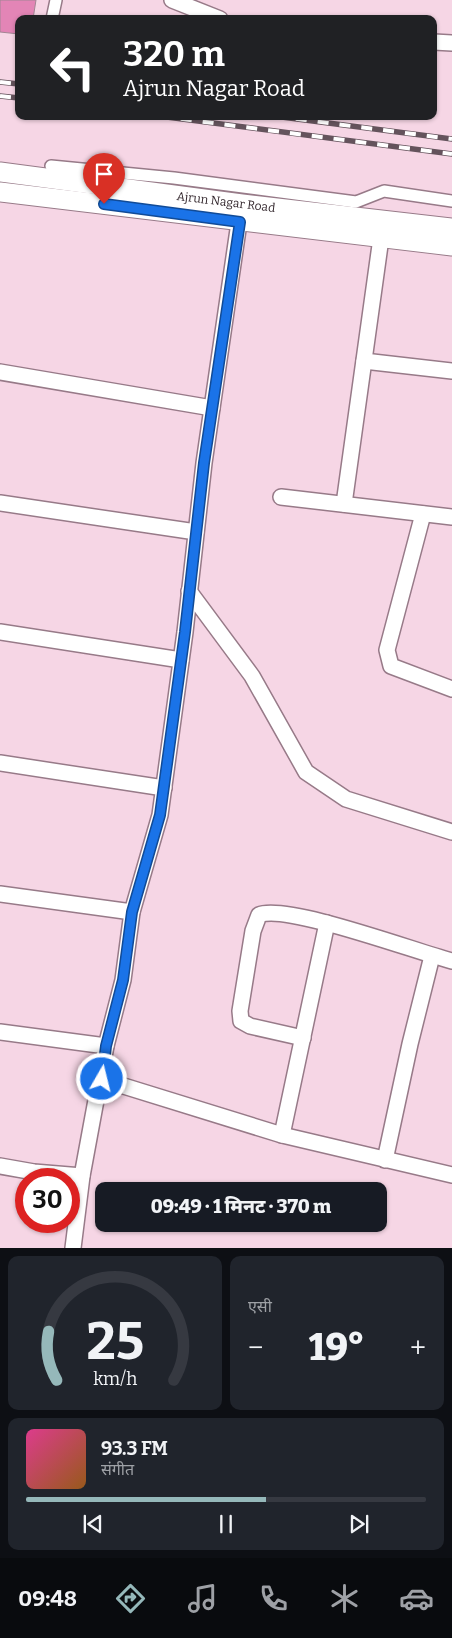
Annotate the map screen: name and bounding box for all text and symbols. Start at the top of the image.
text: 320 m [123,33,225,75]
icon: left [40,35,105,100]
text: Ajrun Nagar Road [123,75,305,102]
pin [83,153,125,204]
icon: arrive [90,160,118,188]
street label: Ajrun Nagar Road [176,189,276,215]
position arrow [75,1052,127,1104]
speed limit sign: 30 [15,1168,80,1233]
text: 09:49 · 1 मिनट · 370 m [151,1195,331,1218]
text: एसी [248,1297,272,1316]
text: 25 [86,1310,144,1373]
text: 19° [309,1324,365,1370]
text: − [248,1331,263,1364]
text: + [410,1331,426,1364]
text: km/h [93,1368,137,1390]
text: 93.3 FM [101,1437,168,1460]
text: संगीत [101,1460,134,1479]
icon: previous [79,1510,107,1538]
icon: pause [212,1510,240,1538]
icon: next [345,1510,373,1538]
icon: directions [113,1581,148,1616]
icon: music [185,1581,220,1616]
icon: phone [256,1581,291,1616]
icon: climate [327,1581,362,1616]
icon: car [399,1581,434,1616]
text: 09:48 [18,1585,77,1612]

